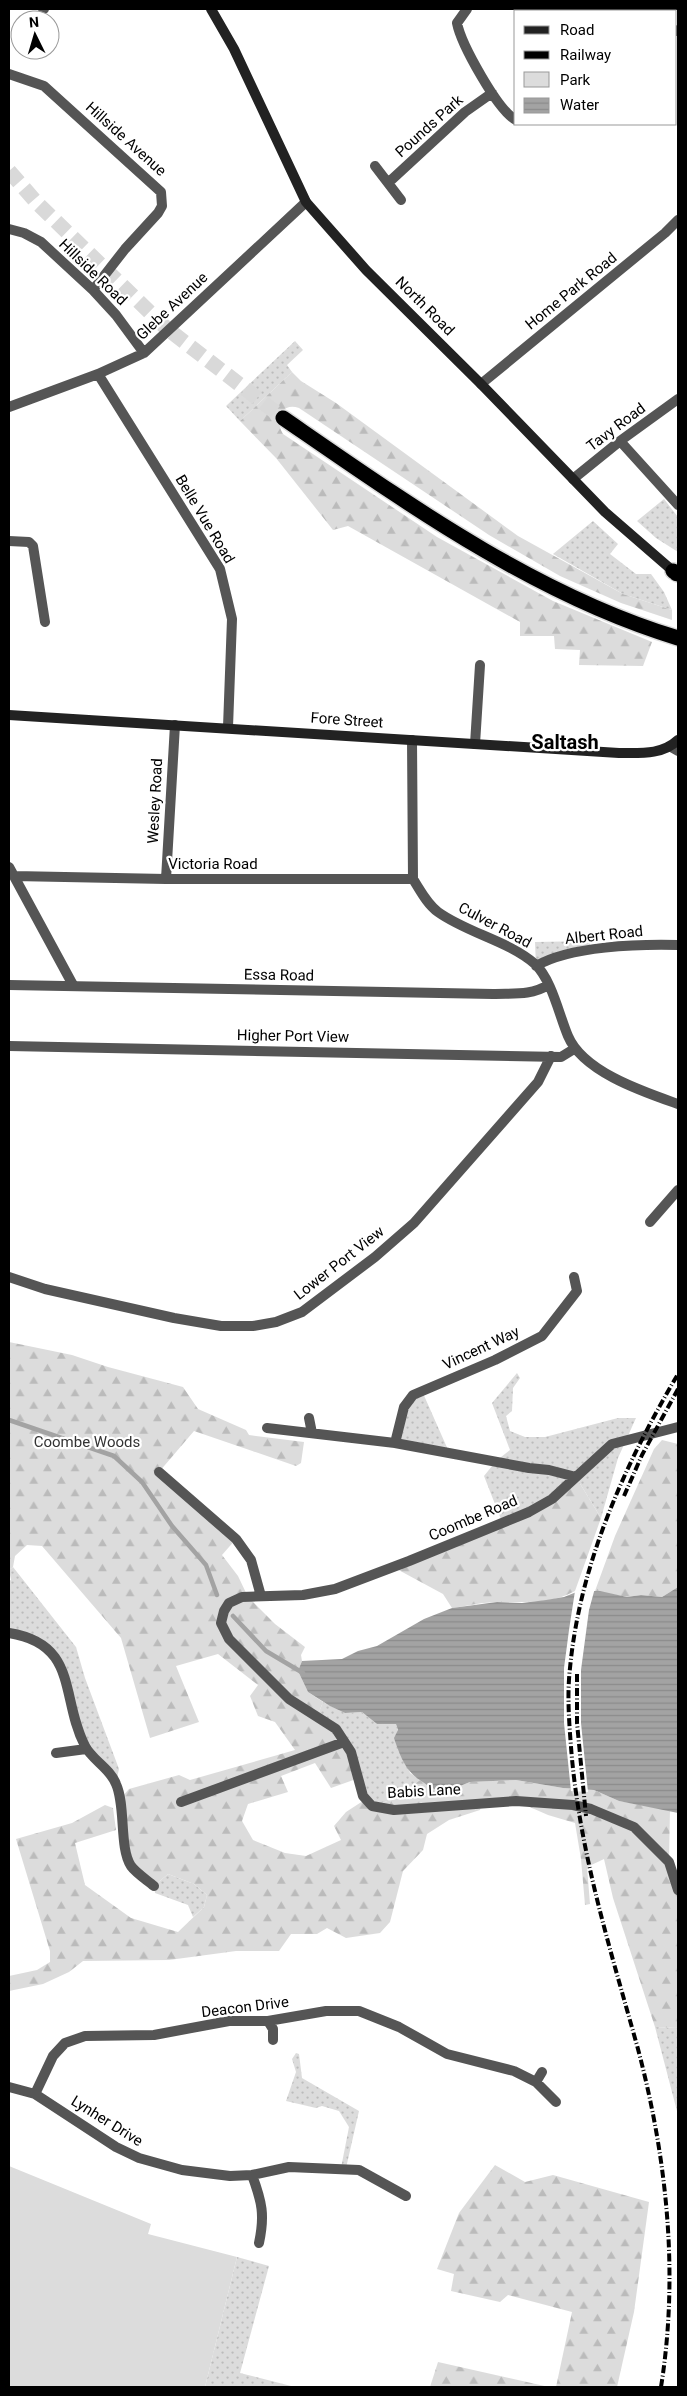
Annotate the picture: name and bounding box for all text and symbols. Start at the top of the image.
north arrow [10,10,60,60]
legend [514,10,677,125]
text: N [28,14,39,30]
text: Road [560,21,594,39]
text: Railway [560,46,611,64]
text: Park [560,71,591,89]
street label: Pounds Park [392,91,467,161]
text: Water [560,96,599,114]
street label: Hillside Avenue [82,98,170,180]
street label: Hillside Road [55,235,131,309]
street label: Home Park Road [522,249,620,333]
street label: Glebe Avenue [133,268,211,344]
street label: North Road [392,273,458,339]
street label: Tavy Road [583,399,649,455]
street label: Belle Vue Road [172,472,238,566]
street label: Fore Street [310,708,384,732]
district label: Saltash [531,730,599,754]
street label: Wesley Road [144,758,166,844]
street label: Victoria Road [168,855,258,873]
street label: Culver Road [455,898,535,952]
street label: Albert Road [564,922,644,948]
street label: Essa Road [244,965,314,985]
street label: Higher Port View [237,1026,349,1046]
street label: Lower Port View [290,1222,388,1304]
street label: Vincent Way [440,1322,522,1374]
park label: Coombe Woods [34,1433,140,1451]
street label: Coombe Road [426,1491,520,1545]
street label: Babis Lane [387,1780,461,1802]
street label: Deacon Drive [200,1993,290,2021]
street label: Lynher Drive [68,2092,146,2150]

